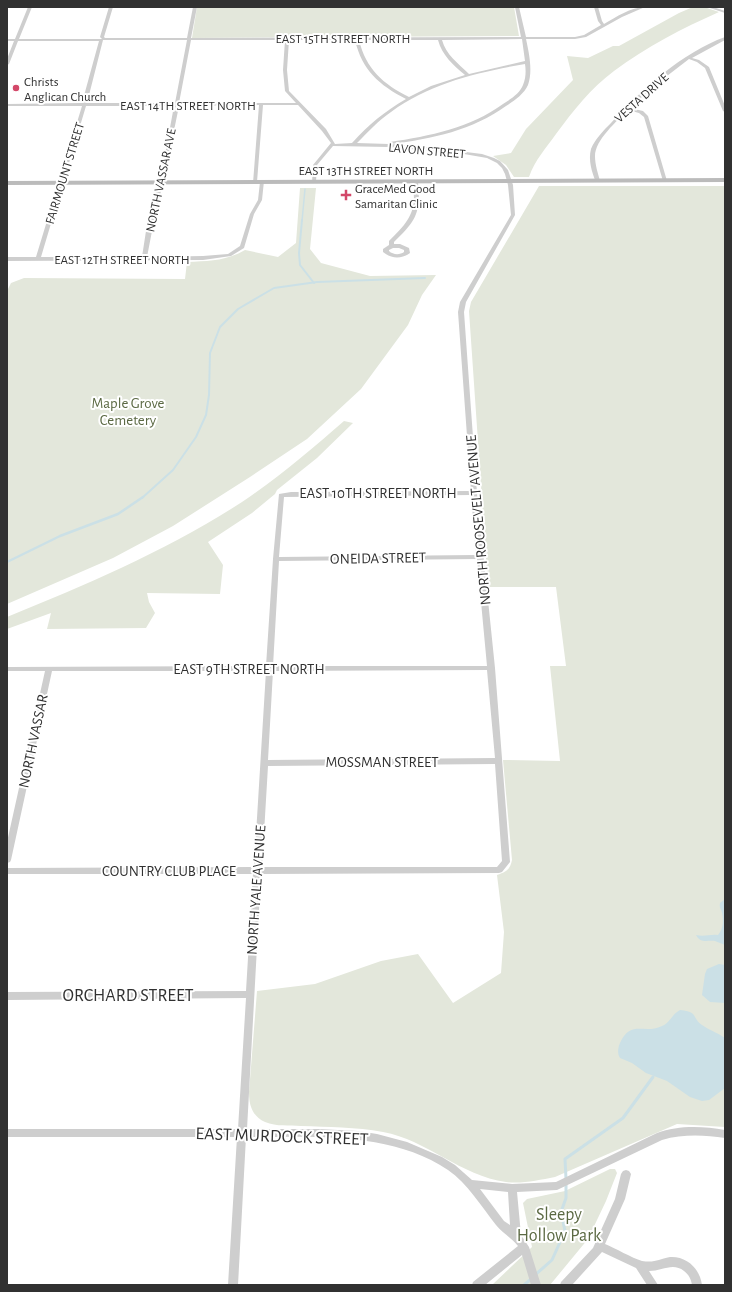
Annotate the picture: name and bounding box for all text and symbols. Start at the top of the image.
street label: EAST 15TH STREET NORTH [275,33,411,46]
street label: VESTA DRIVE [613,71,671,125]
place label: Christs Anglican Church [24,76,106,104]
marker: Christs Anglican Church [11,83,21,93]
street label: EAST 14TH STREET NORTH [120,100,256,113]
street label: FAIRMOUNT STREET [44,120,87,226]
street label: NORTH VASSAR AVE [144,127,179,233]
street label: LAVON STREET [388,142,467,161]
street label: EAST 13TH STREET NORTH [299,165,433,178]
place label: GraceMed Good Samaritan Clinic [355,183,437,211]
marker: GraceMed Good Samaritan Clinic [340,189,352,201]
street label: EAST 12TH STREET NORTH [54,254,190,267]
park label: Maple Grove Cemetery [91,396,165,428]
street label: NORTH ROOSEVELT AVENUE [464,434,493,606]
street label: EAST 10TH STREET NORTH [299,486,457,501]
street label: ONEIDA STREET [330,550,427,567]
street label: EAST 9TH STREET NORTH [173,662,325,677]
street label: NORTH VASSAR [16,693,51,789]
street label: MOSSMAN STREET [325,755,439,770]
street label: NORTH YALE AVENUE [244,825,269,955]
street label: COUNTRY CLUB PLACE [102,864,236,879]
street label: ORCHARD STREET [62,987,194,1005]
street label: EAST MURDOCK STREET [195,1125,369,1149]
park label: Sleepy Hollow Park [517,1206,602,1245]

